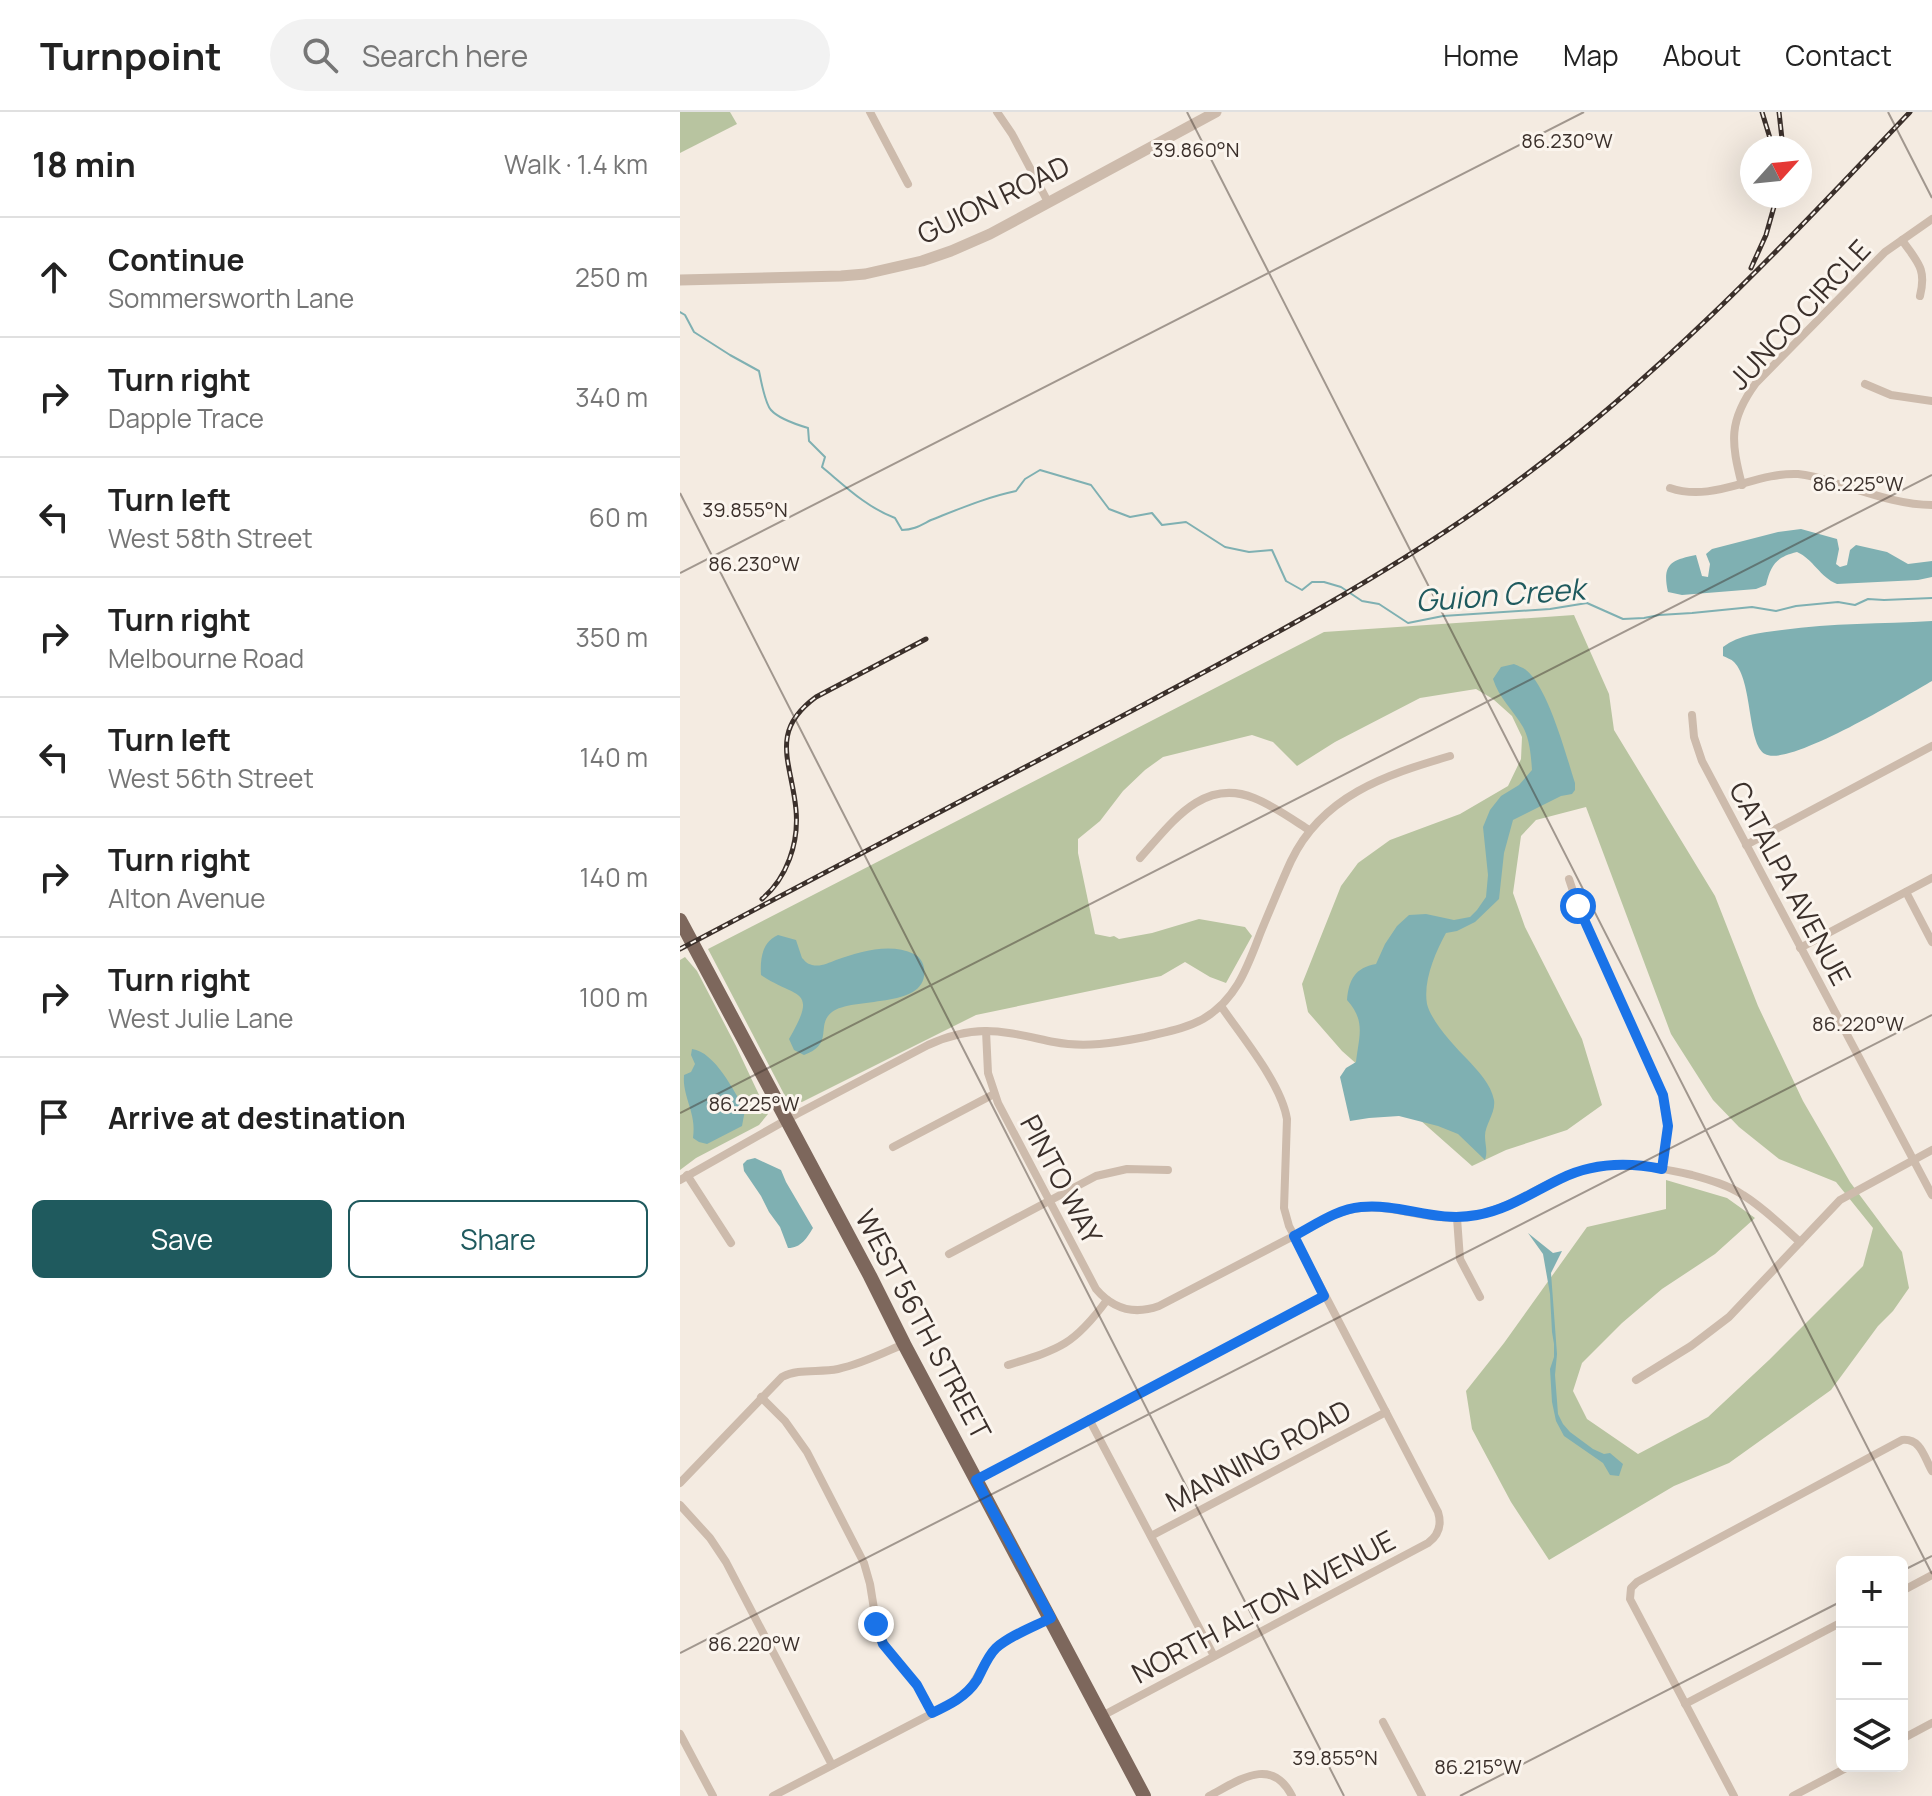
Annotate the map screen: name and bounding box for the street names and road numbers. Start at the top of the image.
street label: GUION ROAD [911,146,1075,252]
street label: JUNCO CIRCLE [1720,231,1878,397]
street label: CATALPA AVENUE [1721,774,1861,992]
street label: PINTO WAY [1012,1108,1112,1251]
street label: WEST 56TH STREET [847,1202,1001,1446]
street label: MANNING ROAD [1159,1390,1357,1520]
street label: NORTH ALTON AVENUE [1125,1520,1401,1692]

